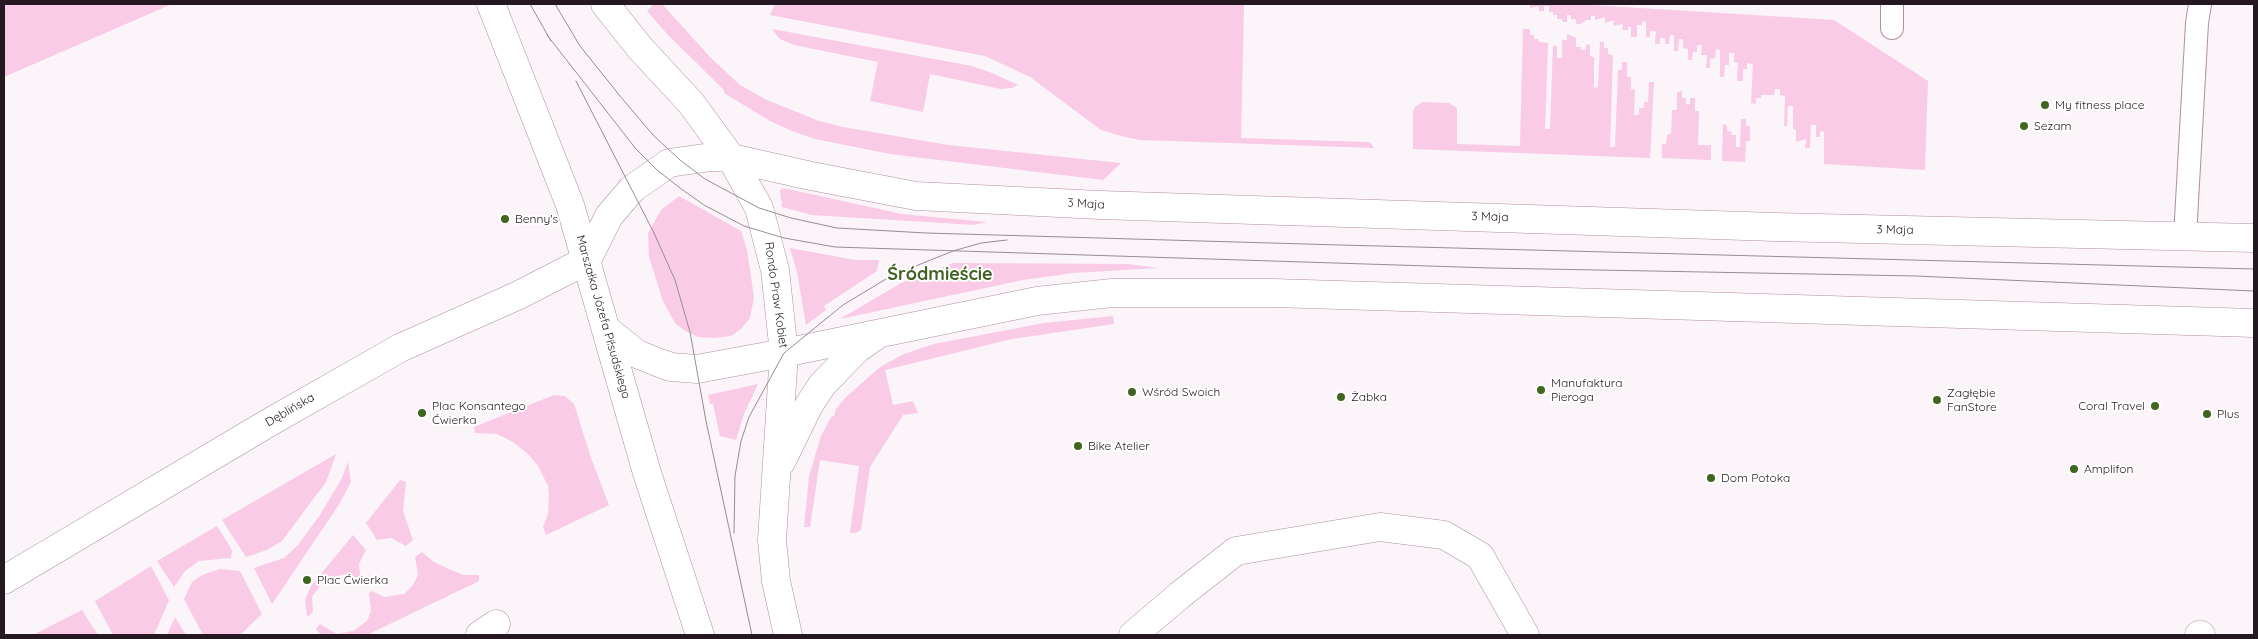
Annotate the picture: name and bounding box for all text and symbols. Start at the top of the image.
place label: My fitness place [2055,98,2145,112]
marker: My fitness place [2039,99,2051,111]
place label: Sezam [2034,119,2071,133]
marker: Sezam [2018,120,2030,132]
street label: 3 Maja [1067,196,1105,212]
street label: 3 Maja [1471,209,1509,225]
place label: Benny's [515,212,558,226]
marker: Benny's [499,213,511,225]
street label: 3 Maja [1876,222,1914,238]
street label: Marszałka Józefa Piłsudskiego [573,234,633,400]
street label: Rondo Praw Kobiet [761,241,791,349]
district label: Śródmieście [887,264,993,286]
place label: Manufaktura Pieroga [1551,376,1623,404]
marker: Manufaktura Pieroga [1535,384,1547,396]
place label: Wśród Swoich [1142,385,1220,399]
marker: Wśród Swoich [1126,386,1138,398]
place label: Zagłębie FanStore [1947,386,1997,414]
street label: Dęblińska [263,390,317,430]
place label: Żabka [1351,390,1387,404]
marker: Żabka [1335,391,1347,403]
marker: Zagłębie FanStore [1931,394,1943,406]
place label: Plac Konsantego Ćwierka [432,399,526,427]
place label: Coral Travel [2078,399,2145,413]
marker: Coral Travel [2149,400,2161,412]
marker: Plac Konsantego Ćwierka [416,407,428,419]
place label: Plus [2217,407,2239,421]
marker: Plus [2201,408,2213,420]
place label: Bike Atelier [1088,439,1150,453]
marker: Bike Atelier [1072,440,1084,452]
place label: Amplifon [2084,462,2133,476]
marker: Amplifon [2068,463,2080,475]
place label: Dom Potoka [1721,471,1790,485]
marker: Dom Potoka [1705,472,1717,484]
place label: Plac Ćwierka [317,573,388,587]
marker: Plac Ćwierka [301,574,313,586]

